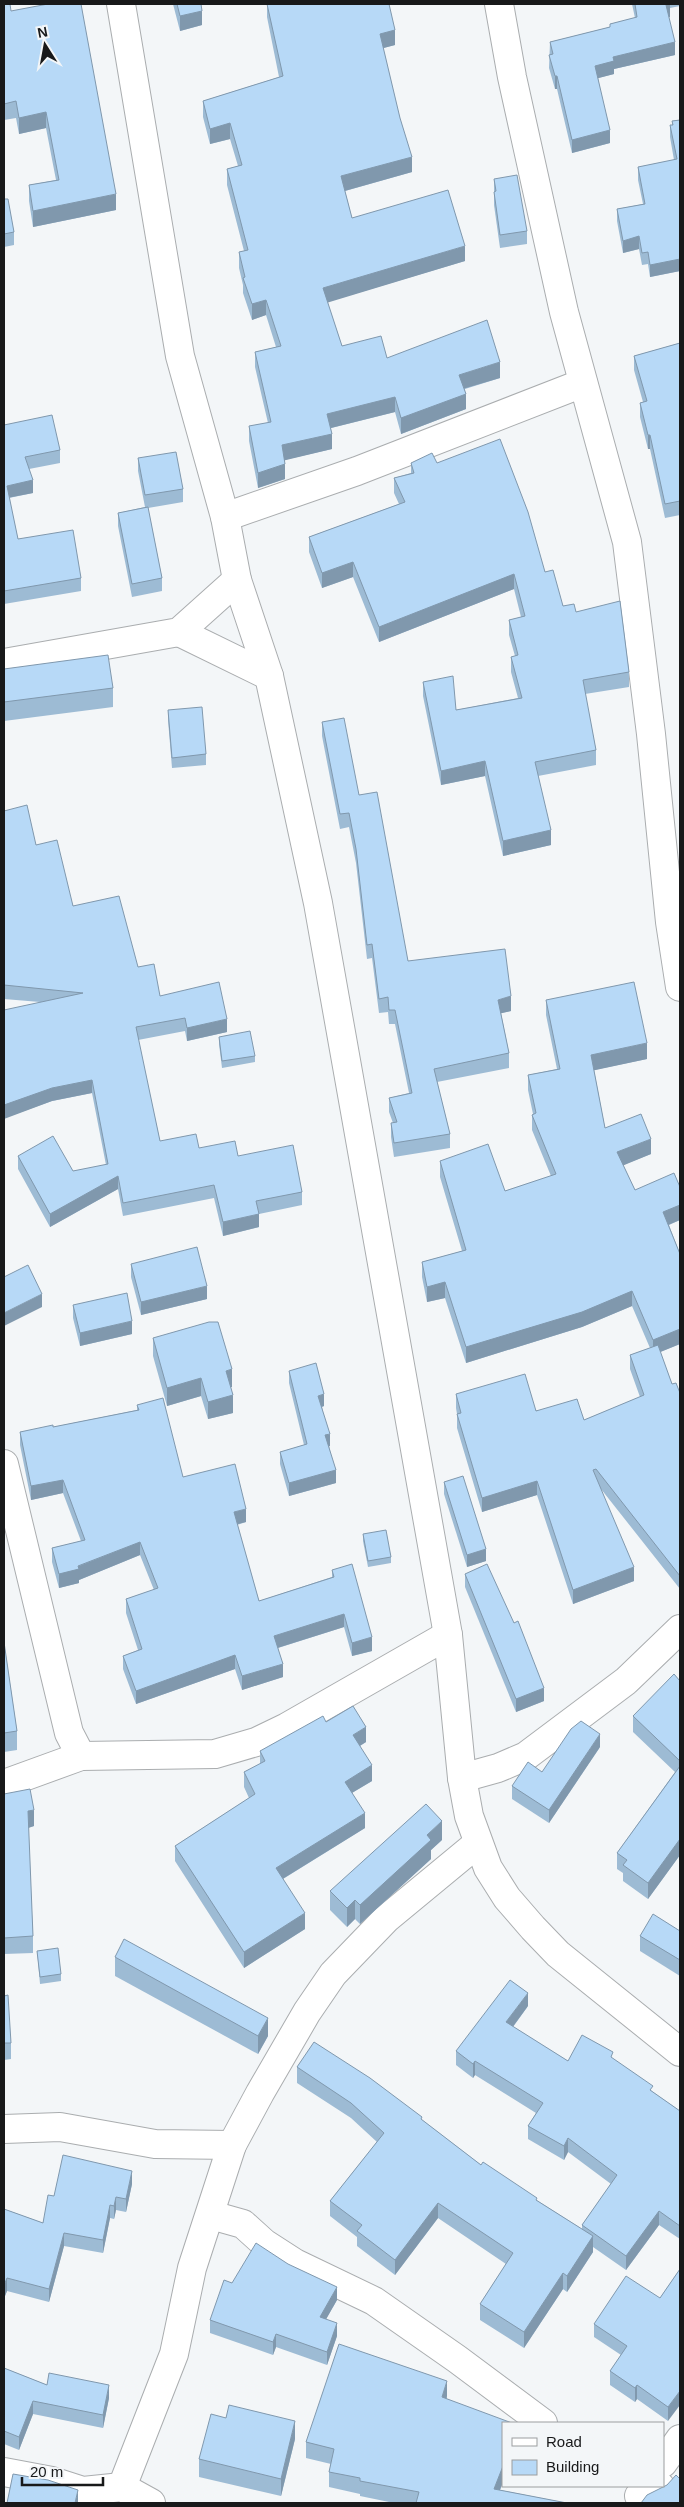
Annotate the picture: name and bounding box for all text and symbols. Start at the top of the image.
north arrow [20,20,70,70]
text: N [36,23,49,41]
legend [502,2422,664,2487]
text: Road [546,2433,582,2450]
scale bar [22,2454,104,2486]
text: Building [546,2458,599,2475]
text: 20 m [30,2463,63,2480]

